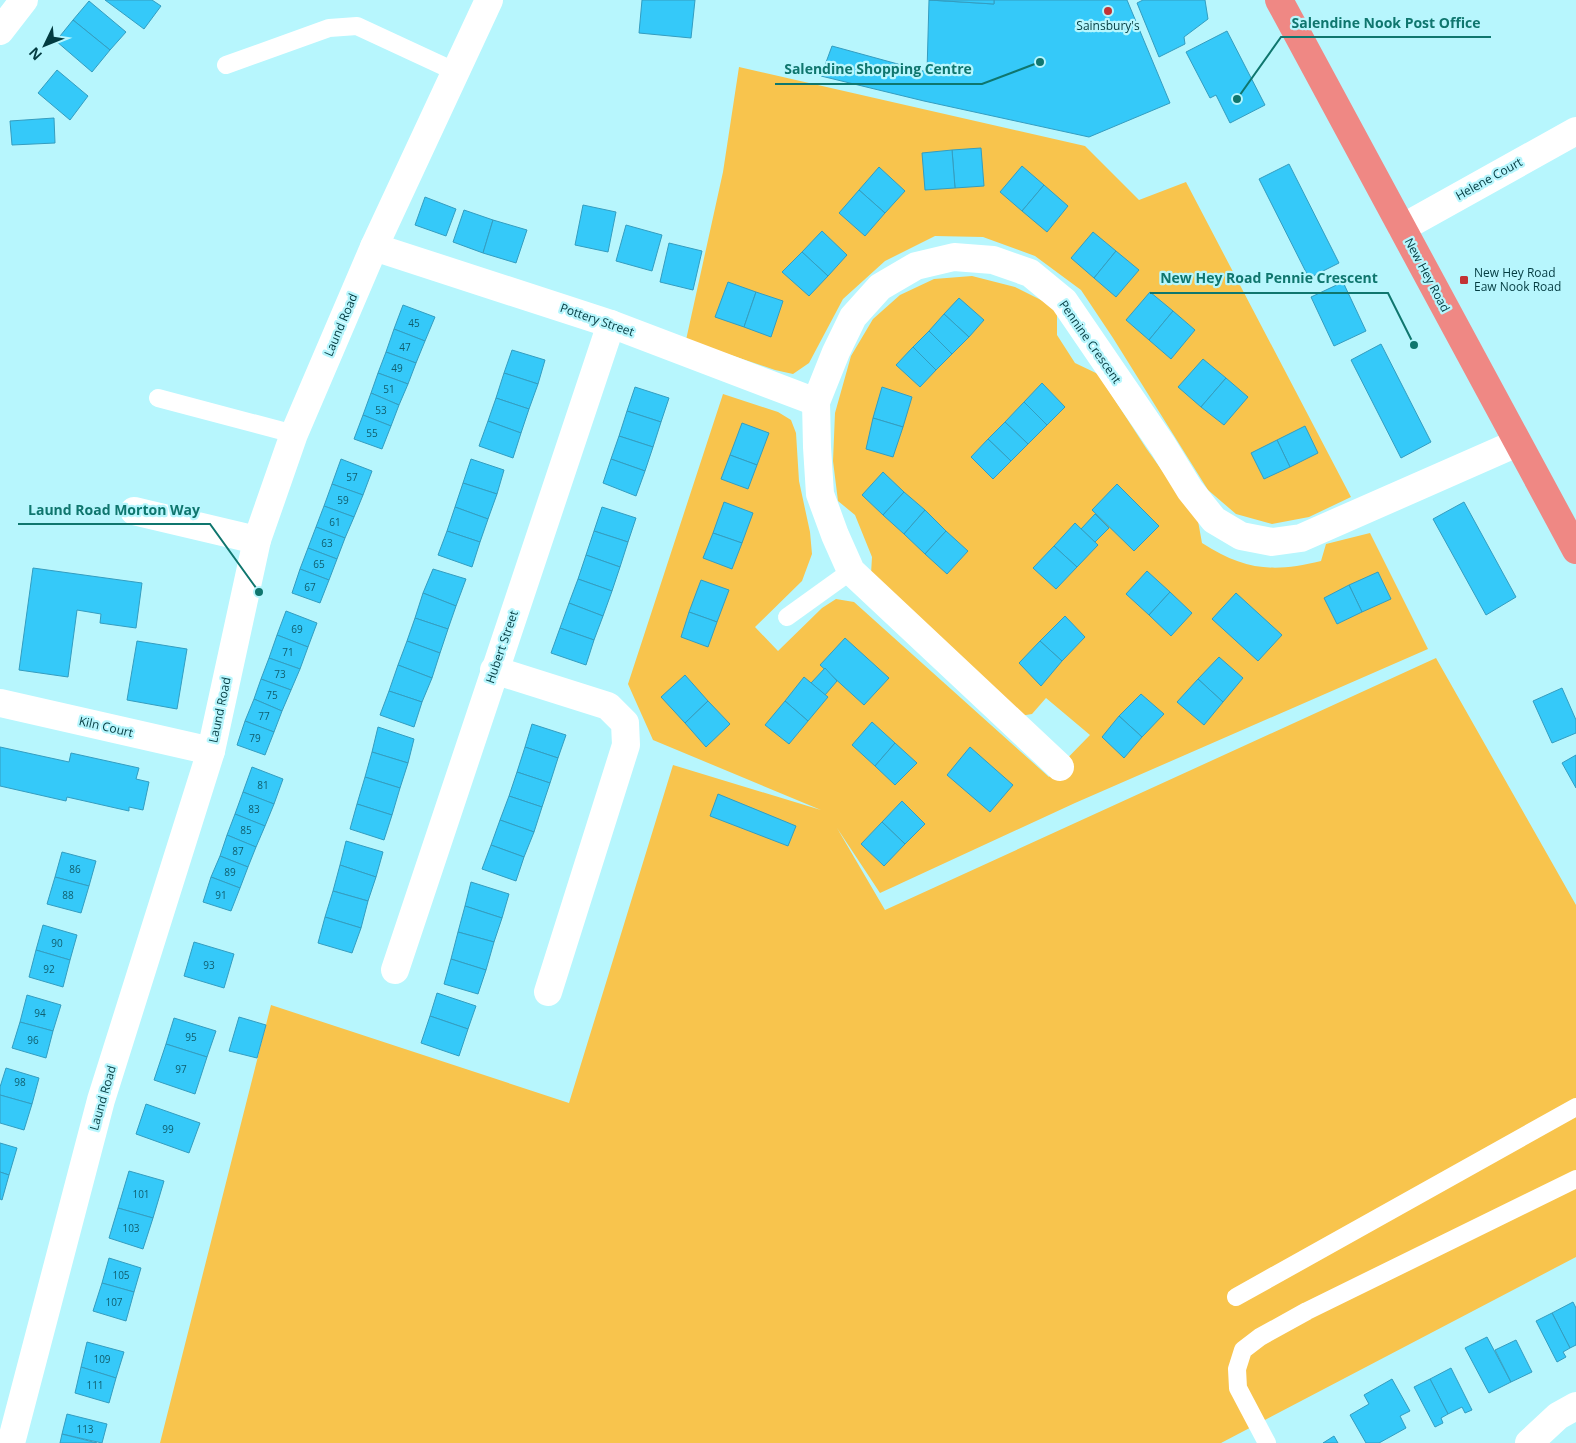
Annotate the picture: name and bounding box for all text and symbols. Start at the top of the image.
marker: Sainsbury's [1102,5,1114,17]
callout: Salendine Nook Post Office [1281,8,1491,37]
text: Salendine Nook Post Office [1291,13,1481,32]
place label: Sainsbury's [1076,17,1140,34]
north arrow [20,20,70,70]
text: N [24,44,46,65]
callout: Salendine Shopping Centre [775,55,982,84]
text: Salendine Shopping Centre [784,59,972,78]
street label: Helene Court [1452,153,1525,204]
street label: New Hey Road [1401,235,1454,315]
callout: New Hey Road Pennie Crescent [1150,264,1388,293]
place label: New Hey Road Eaw Nook Road [1474,264,1561,295]
text: New Hey Road Pennie Crescent [1160,268,1378,287]
marker: New Hey Road Eaw Nook Road [1458,274,1470,286]
street label: Laund Road [320,291,361,359]
street label: Pennine Crescent [1055,297,1125,387]
street label: Pottery Street [558,299,636,340]
house number: 45 [408,316,420,330]
house number: 47 [399,340,411,354]
house number: 49 [391,361,403,375]
house number: 51 [383,382,395,396]
house number: 53 [375,403,387,417]
house number: 55 [366,426,378,440]
house number: 57 [346,470,358,484]
house number: 59 [337,493,349,507]
callout: Laund Road Morton Way [18,495,210,524]
text: Laund Road Morton Way [28,500,200,519]
house number: 61 [329,515,341,529]
house number: 63 [321,536,333,550]
house number: 65 [313,557,325,571]
house number: 67 [304,580,316,594]
street label: Hubert Street [481,608,522,686]
house number: 69 [291,622,303,636]
house number: 71 [282,645,294,659]
house number: 73 [274,667,286,681]
street label: Laund Road [204,675,235,744]
house number: 75 [266,688,278,702]
house number: 77 [258,709,270,723]
street label: Kiln Court [77,712,135,741]
house number: 79 [249,731,261,745]
house number: 81 [257,778,269,792]
house number: 83 [248,802,260,816]
house number: 85 [240,823,252,837]
house number: 87 [232,844,244,858]
house number: 86 [69,862,81,876]
house number: 89 [224,865,236,879]
house number: 88 [62,888,74,902]
house number: 91 [215,888,227,902]
house number: 90 [51,936,63,950]
house number: 93 [203,958,215,972]
house number: 92 [43,962,55,976]
house number: 94 [34,1006,46,1020]
house number: 95 [185,1030,197,1044]
house number: 96 [27,1033,39,1047]
house number: 97 [175,1062,187,1076]
street label: Laund Road [85,1063,120,1132]
house number: 98 [14,1075,26,1089]
house number: 99 [162,1122,174,1136]
house number: 101 [132,1187,150,1201]
house number: 103 [122,1221,140,1235]
house number: 105 [112,1268,130,1282]
house number: 107 [105,1295,123,1309]
house number: 109 [93,1352,111,1366]
house number: 111 [86,1378,104,1392]
house number: 113 [76,1422,94,1436]

